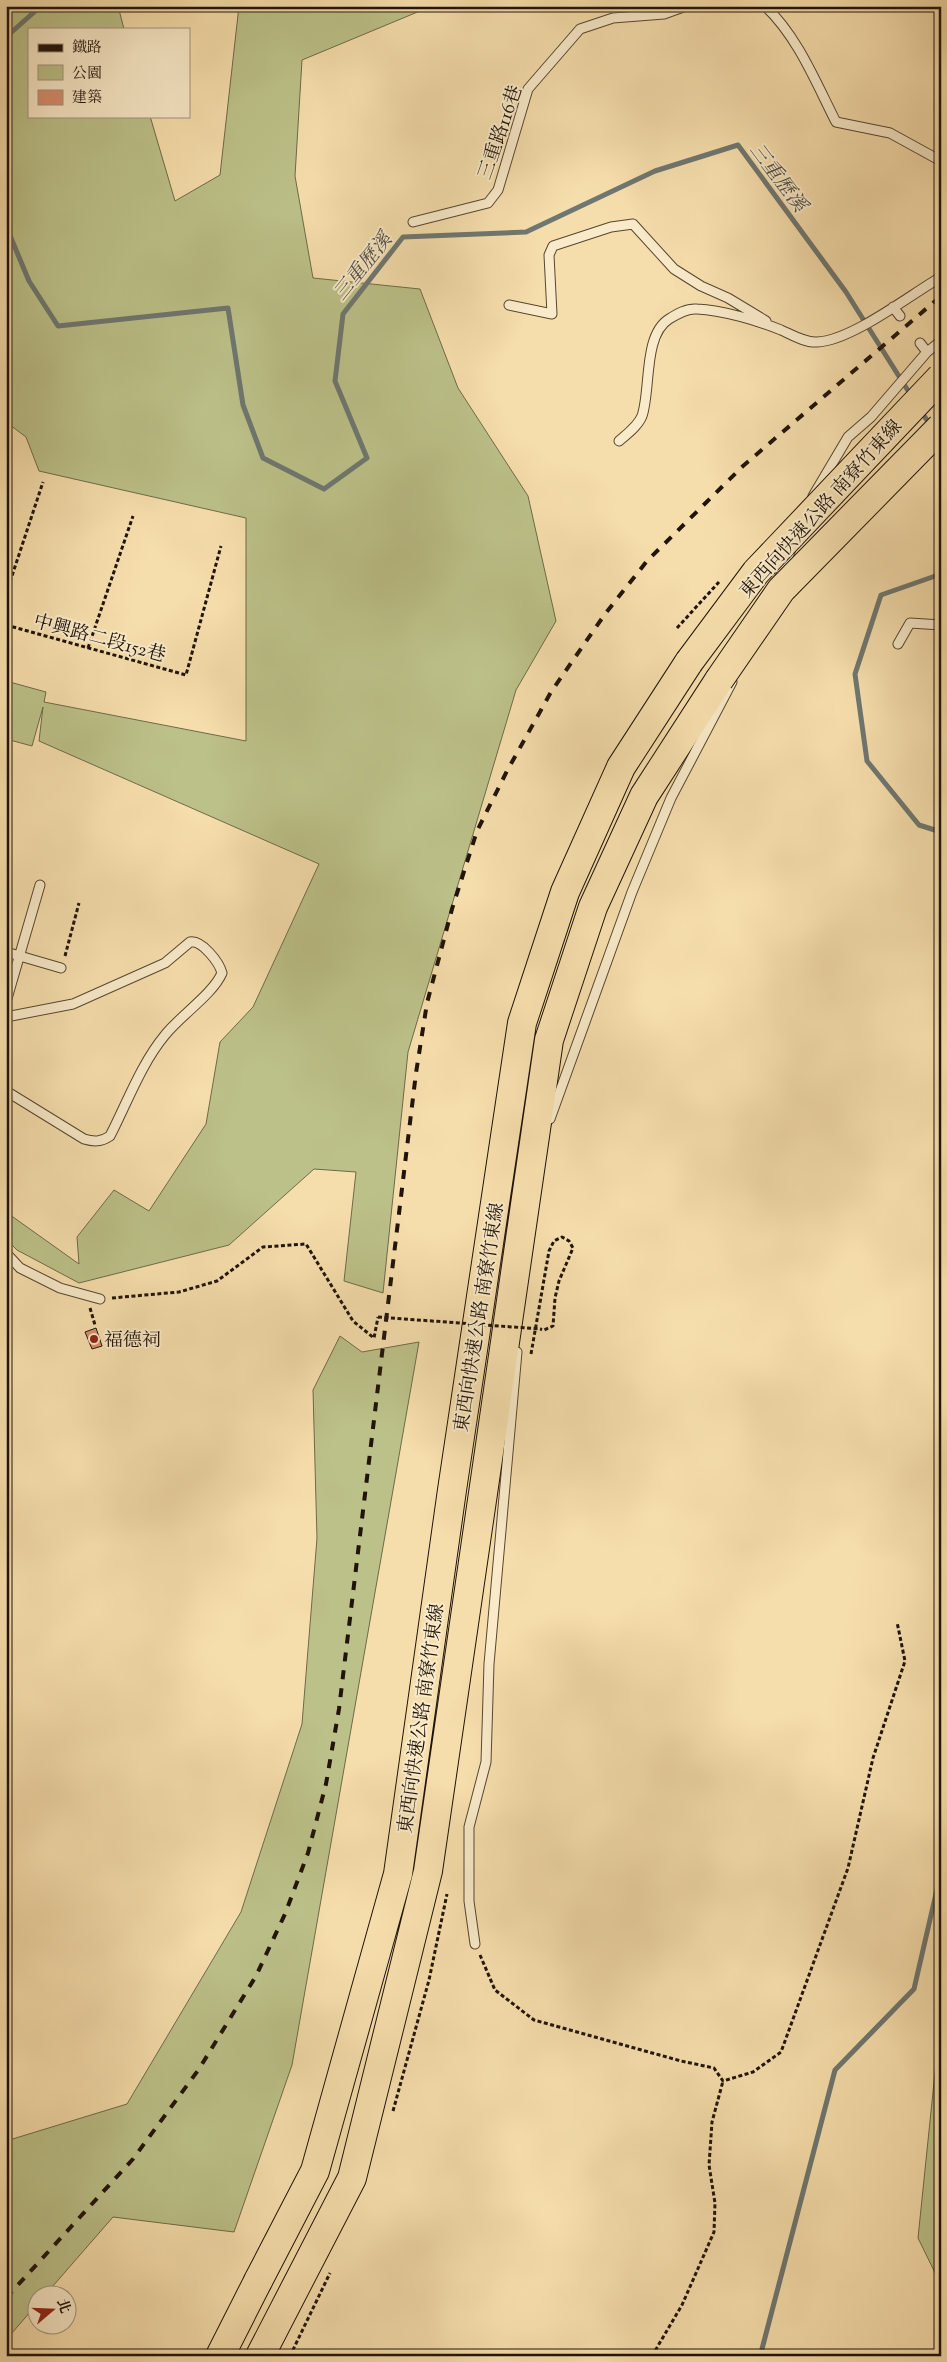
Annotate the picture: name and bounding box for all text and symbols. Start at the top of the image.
legend [28,28,190,118]
text: 鐵路 [72,38,102,59]
text: 公園 [72,64,102,85]
street label: 三重路116巷 [473,82,530,184]
text: 建築 [72,88,102,109]
water label: 三重歷溪 [741,138,814,221]
water label: 三重歷溪 [328,226,402,308]
street label: 東西向快速公路 南寮竹東線 [734,414,910,605]
street label: 中興路二段152巷 [30,609,168,670]
street label: 東西向快速公路 南寮竹東線 [449,1201,512,1434]
place label: 福德祠 [104,1328,161,1355]
marker: 福德祠 [88,1333,100,1345]
street label: 東西向快速公路 南寮竹東線 [393,1602,452,1835]
north arrow [28,2284,78,2334]
text: 北 [51,2297,74,2316]

